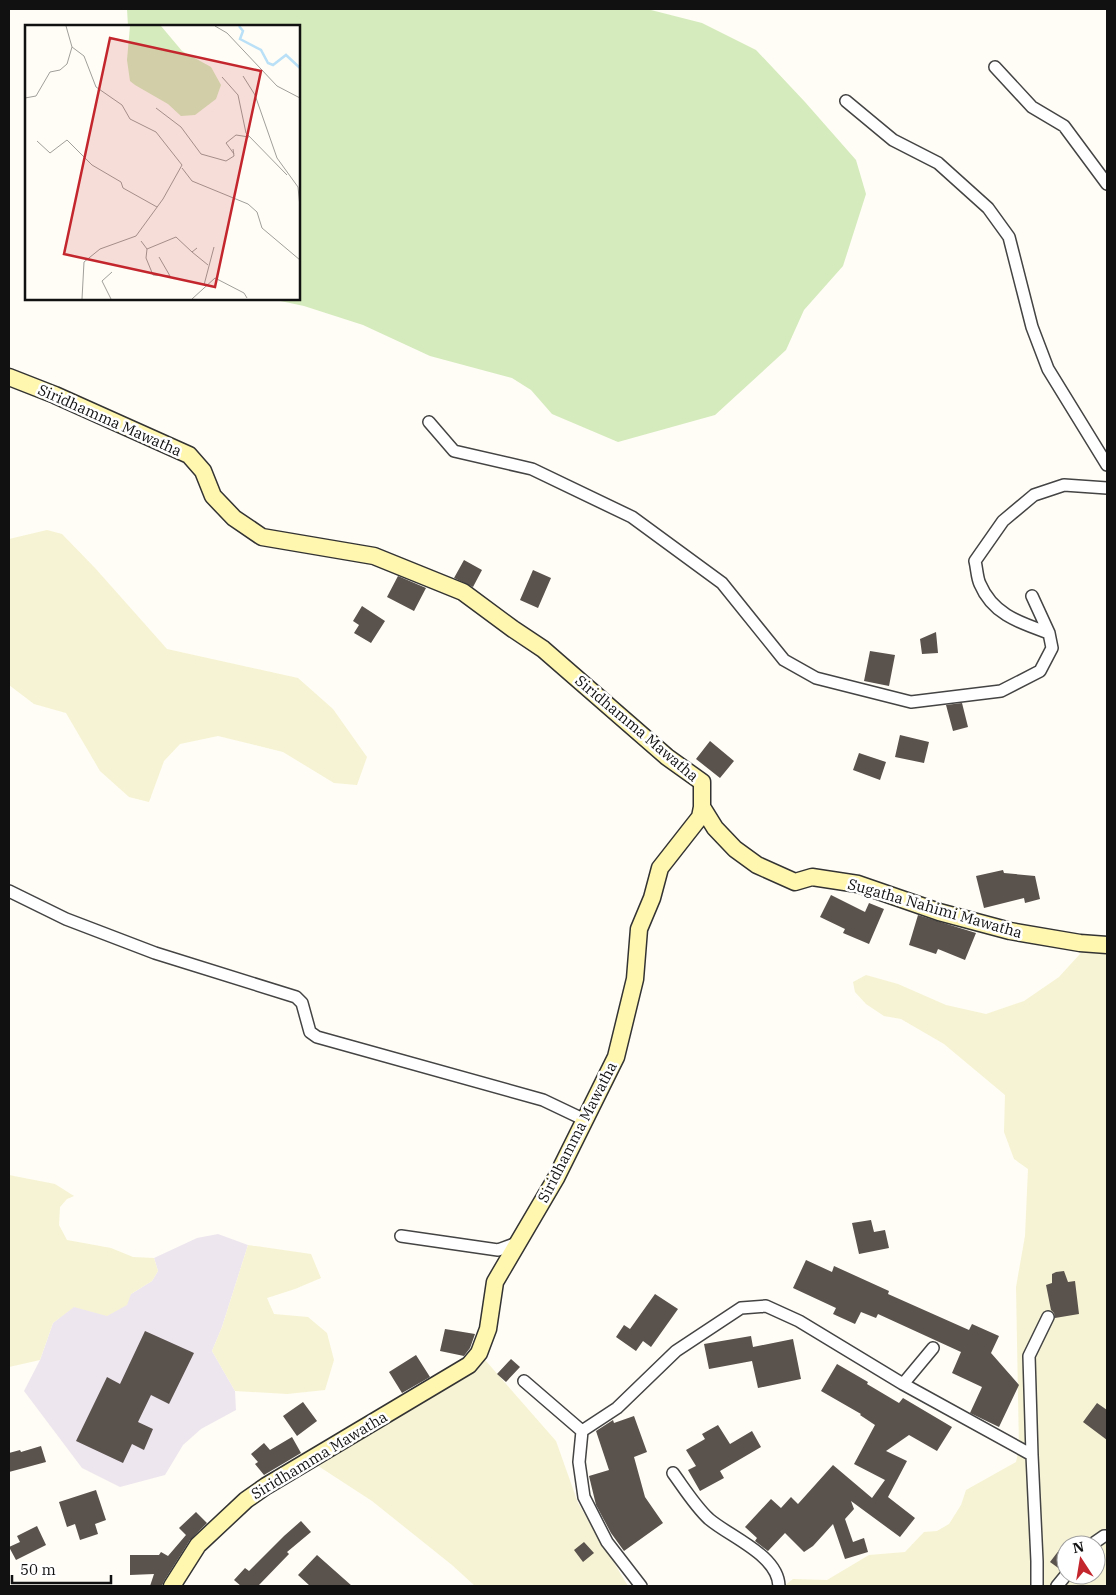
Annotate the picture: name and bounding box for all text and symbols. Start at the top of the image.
inset map [25,25,300,300]
street label: Siridhamma Mawatha [35,380,185,460]
street label: Siridhamma Mawatha [571,671,703,785]
street label: Sugatha Nahimi Mawatha [846,874,1024,942]
street label: Siridhamma Mawatha [533,1058,621,1206]
street label: Siridhamma Mawatha [247,1407,391,1503]
north arrow [1056,1535,1106,1585]
text: N [1071,1537,1086,1557]
scale bar [12,1552,111,1584]
text: 50 m [20,1560,56,1579]

